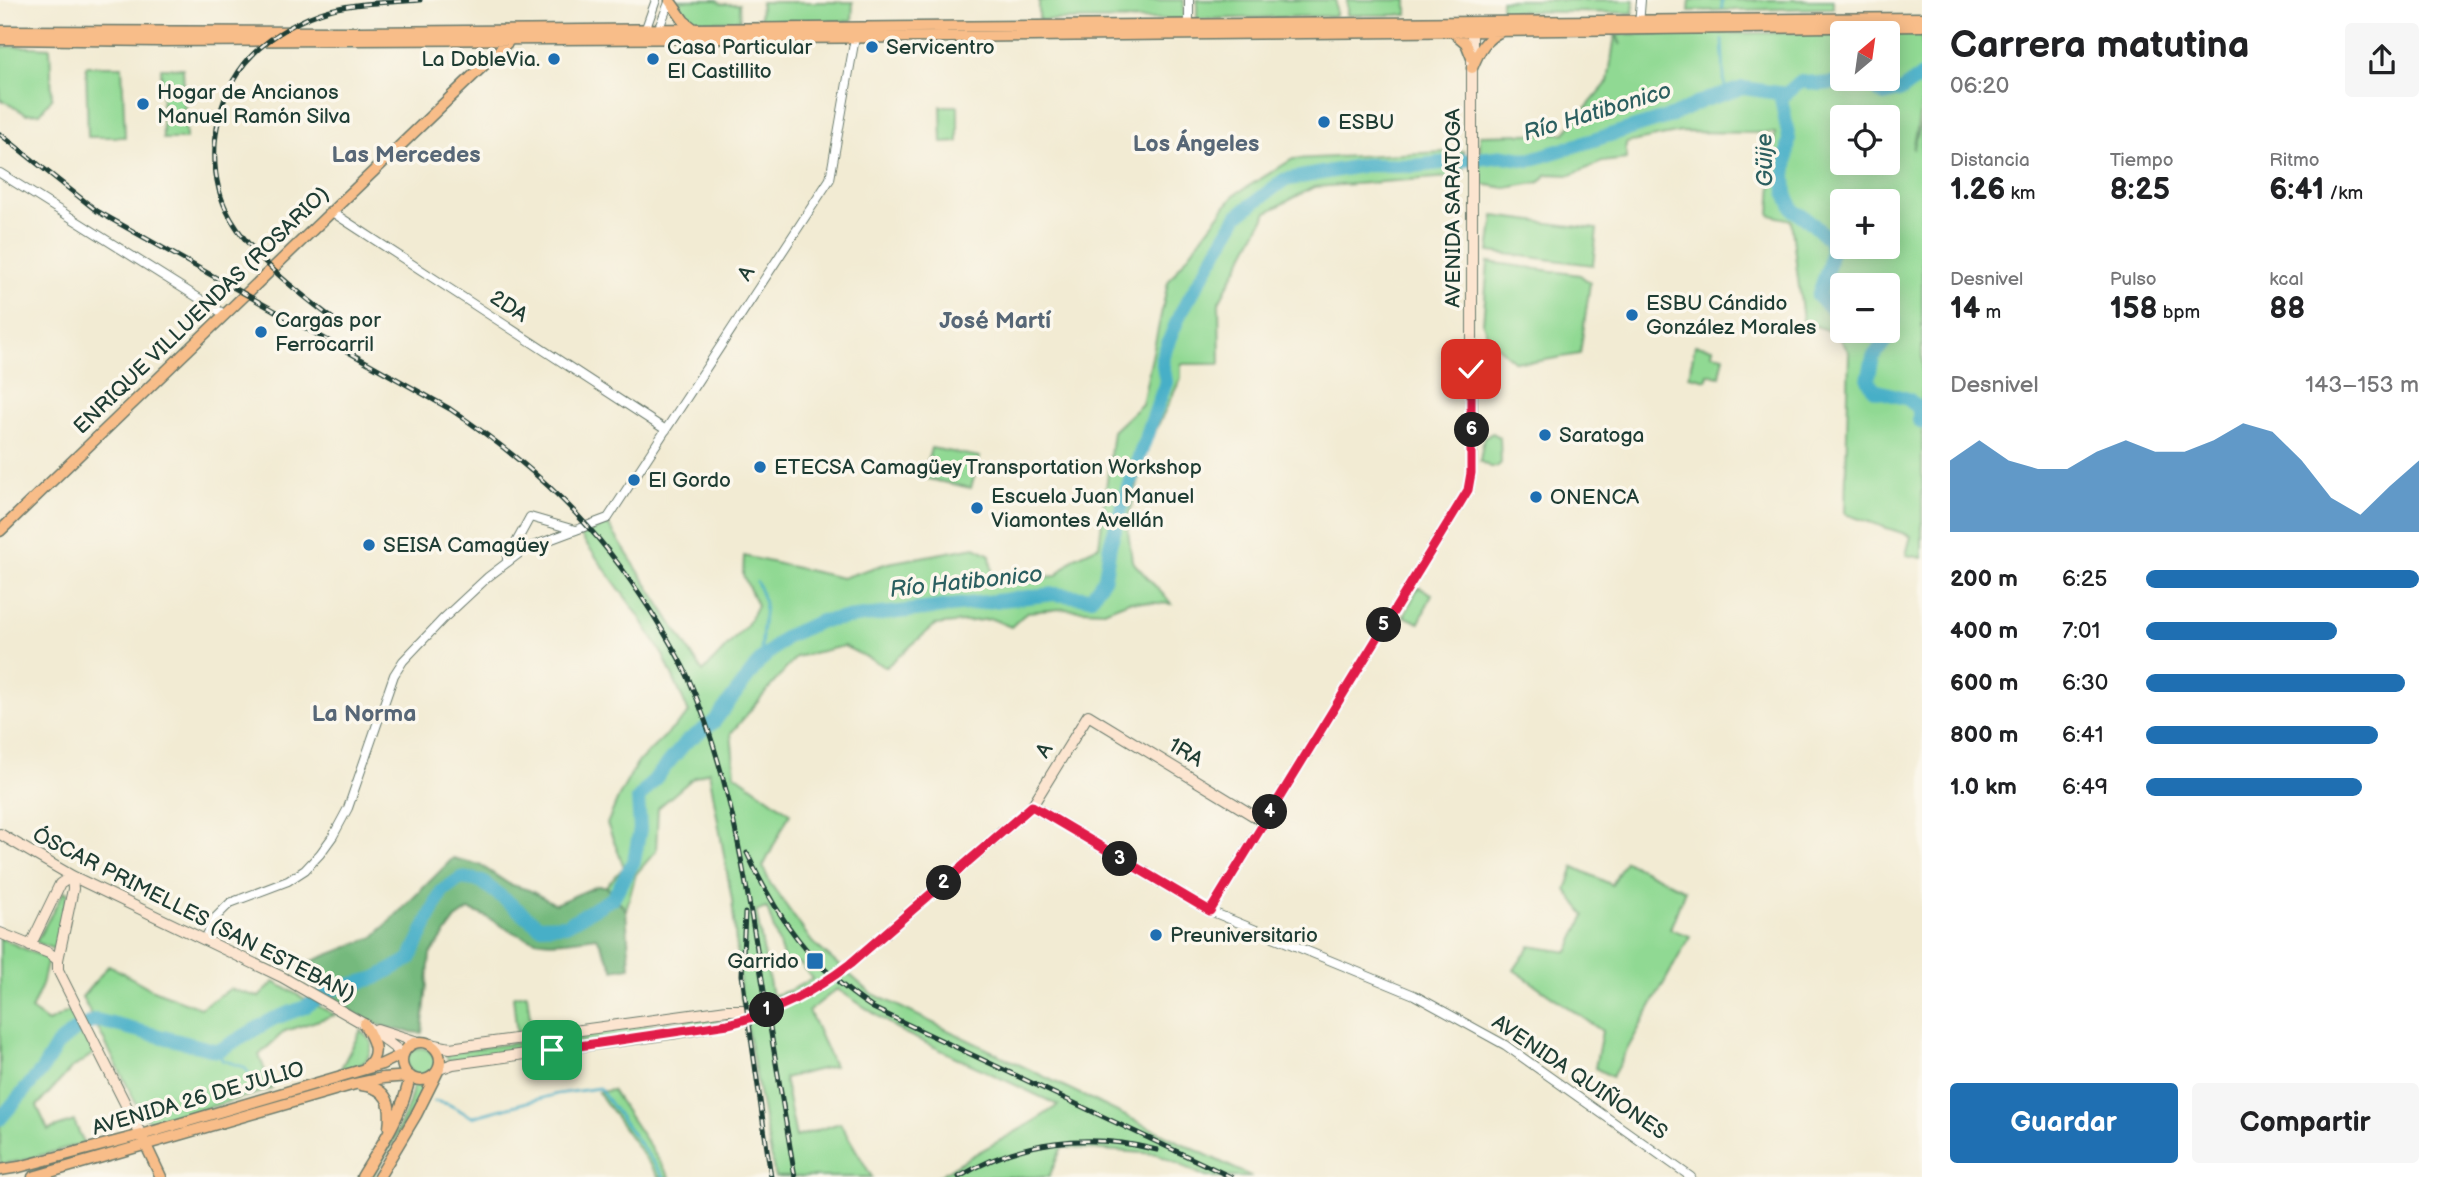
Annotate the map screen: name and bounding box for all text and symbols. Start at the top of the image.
north arrow [1830,21,1900,91]
map controls [1830,21,1900,343]
text: Carrera matutina [1950,23,2250,68]
button: share [2345,23,2419,97]
place label: Casa Particular El Castillito [667,35,812,84]
place label: Servicentro [886,35,995,60]
marker: Servicentro [864,39,880,55]
place label: La DobleVia. [421,47,540,72]
marker: La DobleVia. [546,51,562,67]
marker: Casa Particular El Castillito [645,51,661,67]
text: 06:20 [1950,72,2009,100]
water label: Río Hatibonico [1520,76,1675,148]
place label: Hogar de Ancianos Manuel Ramón Silva [157,80,351,129]
marker: Hogar de Ancianos Manuel Ramón Silva [135,96,151,112]
button: locate [1830,105,1900,175]
street label: AVENIDA SARATOGA [1441,108,1466,308]
place label: ESBU [1338,110,1394,135]
marker: ESBU [1316,114,1332,130]
district label: Los Ángeles [1133,129,1259,158]
water label: Güije [1751,133,1779,187]
district label: Las Mercedes [331,141,481,169]
text: Distancia [1950,149,2030,172]
text: Tiempo [2110,149,2174,172]
text: Ritmo [2269,149,2320,172]
text: 1.26 [1950,172,2005,208]
text: 8:25 [2110,172,2170,208]
text: 6:41 [2269,172,2324,208]
street label: ENRIQUE VILLUENDAS (ROSARIO) [68,181,334,439]
text: km [2005,182,2036,205]
text: /km [2324,182,2363,205]
button: + [1830,189,1900,259]
street label: A [732,261,760,285]
text: Desnivel [1950,268,2023,291]
text: Pulso [2110,268,2157,291]
text: kcal [2269,268,2303,291]
button: − [1830,273,1900,343]
street label: 2DA [485,285,532,328]
place label: ESBU Cándido González Morales [1646,291,1816,340]
text: 14 [1950,291,1980,327]
text: 158 [2110,291,2158,327]
text: 88 [2269,291,2305,327]
text: m [1980,301,2001,324]
text: bpm [2158,301,2200,324]
district label: José Martí [939,307,1052,335]
marker: ESBU Cándido González Morales [1624,307,1640,323]
place label: Cargas por Ferrocarril [275,308,381,357]
marker: Cargas por Ferrocarril [253,324,269,340]
pin [1441,339,1501,399]
icon: check [1452,350,1490,388]
text: Desnivel [1950,371,2039,399]
text: 143–153 m [2305,371,2419,399]
pin: 6 [1454,412,1490,448]
text: 6 [1466,418,1477,441]
place label: Saratoga [1559,423,1644,448]
marker: Saratoga [1537,427,1553,443]
place label: ETECSA Camagüey Transportation Workshop [774,455,1202,480]
marker: ETECSA Camagüey Transportation Workshop [752,459,768,475]
place label: El Gordo [648,468,731,493]
marker: El Gordo [626,472,642,488]
place label: Escuela Juan Manuel Viamontes Avellán [991,484,1194,533]
place label: ONENCA [1550,485,1639,510]
marker: ONENCA [1528,489,1544,505]
marker: Escuela Juan Manuel Viamontes Avellán [969,500,985,516]
place label: SEISA Camagüey [383,533,550,558]
marker: SEISA Camagüey [361,537,377,553]
water label: Río Hatibonico [888,560,1044,604]
text: 200 m [1950,565,2018,593]
text: 6:25 [2062,565,2107,593]
pin: 5 [1366,608,1402,642]
text: 5 [1378,613,1389,636]
text: 400 m [1950,617,2018,645]
text: 7:01 [2062,617,2100,645]
text: 600 m [1950,669,2018,697]
text: 6:30 [2062,669,2108,697]
district label: La Norma [312,700,416,728]
text: 800 m [1950,721,2018,749]
text: 6:41 [2062,721,2104,749]
street label: 1RA [1164,732,1208,772]
street label: A [1030,738,1059,762]
text: 1.0 km [1950,773,2017,801]
text: 6:49 [2062,773,2108,801]
pin: 4 [1252,794,1288,830]
text: 4 [1264,800,1275,823]
street label: ÓSCAR PRIMELLES (SAN ESTEBAN) [28,822,359,1007]
pin: 3 [1102,842,1138,876]
text: 3 [1114,847,1125,870]
pin: 2 [926,866,962,900]
text: 2 [938,871,949,894]
place label: Preuniversitario [1170,923,1318,948]
marker: Preuniversitario [1148,927,1164,943]
place label: Garrido [727,949,799,974]
marker: Garrido [805,951,825,971]
pin: 1 [750,992,784,1028]
text: 1 [763,998,771,1021]
street label: AVENIDA QUIÑONES [1487,1009,1672,1145]
pin [522,1020,582,1080]
icon: arrive [533,1031,571,1069]
street label: AVENIDA 26 DE JULIO [89,1056,307,1141]
button: Guardar [1950,1083,2178,1163]
button: Compartir [2192,1083,2419,1163]

